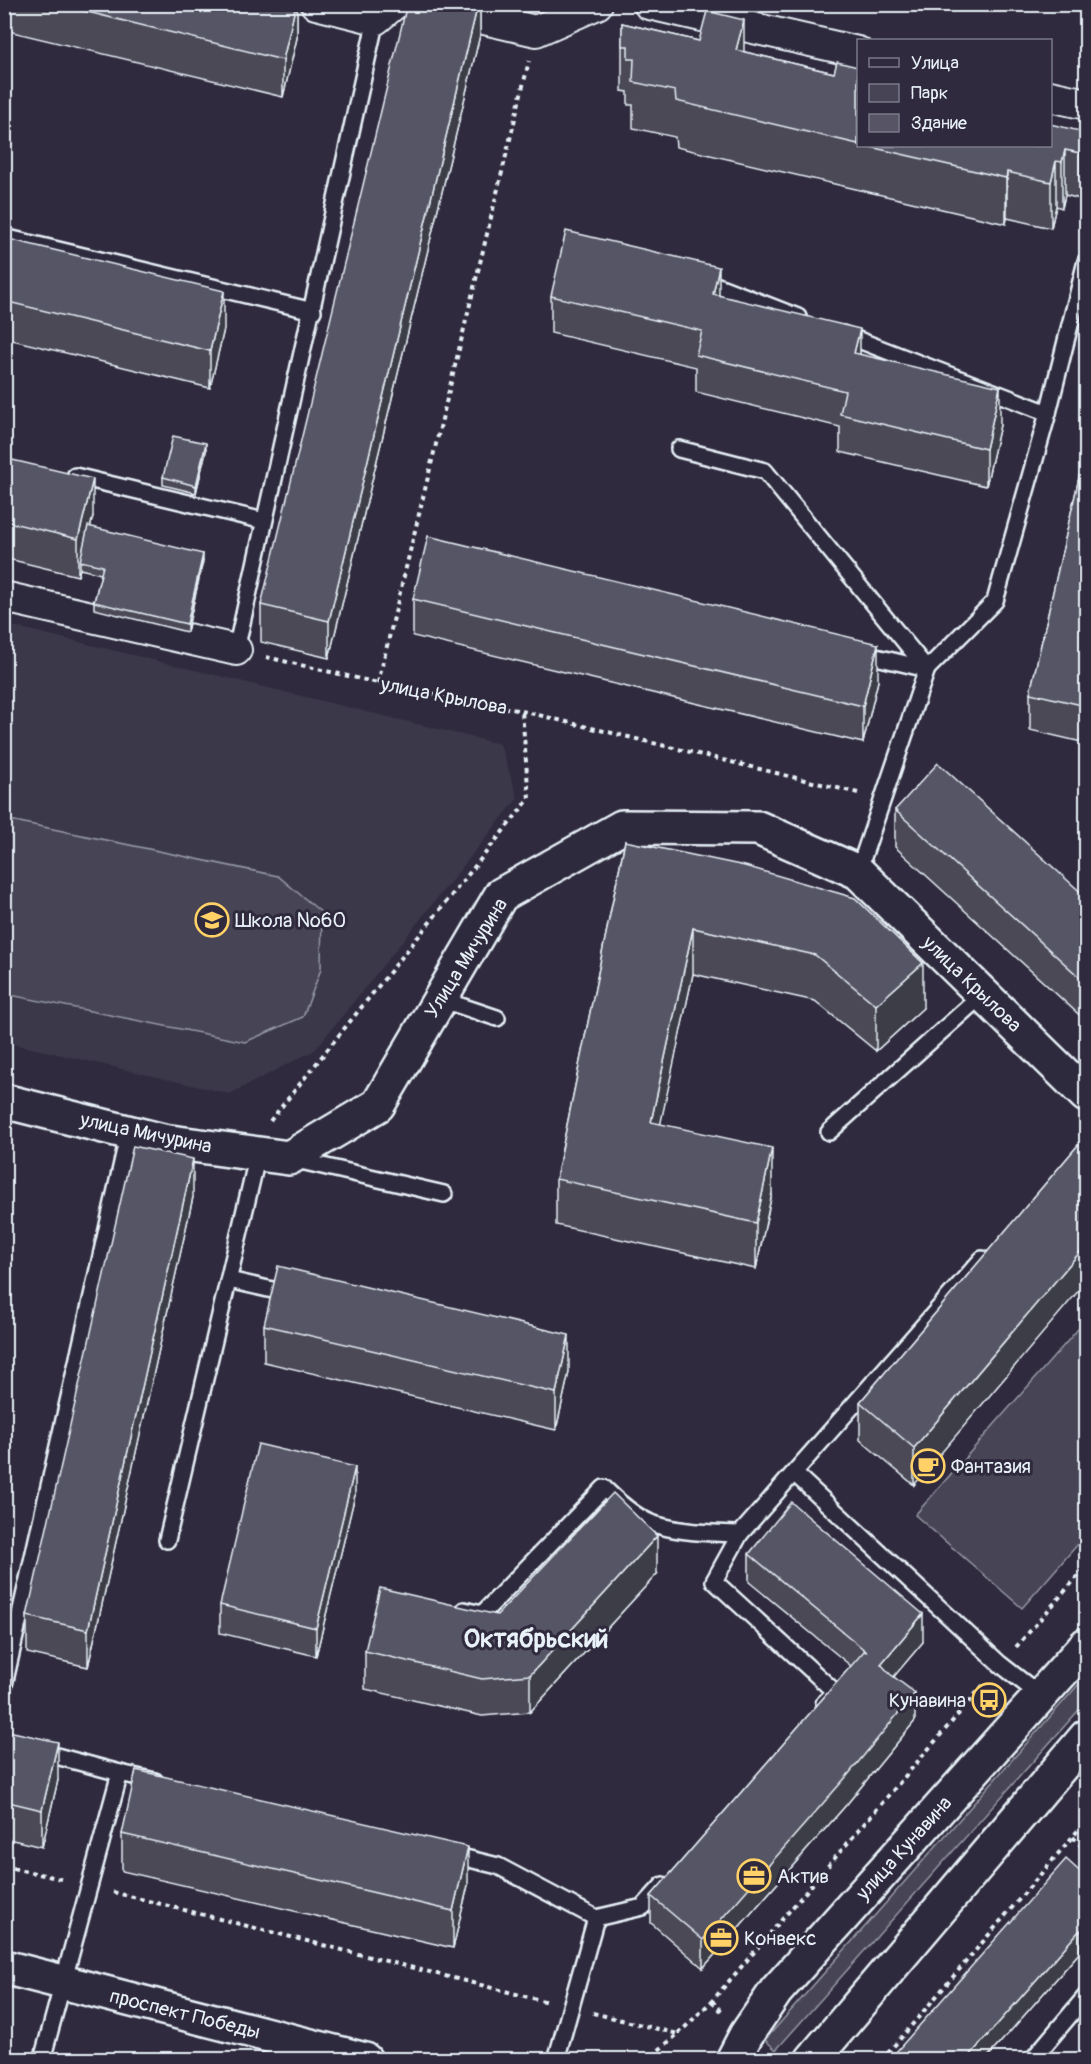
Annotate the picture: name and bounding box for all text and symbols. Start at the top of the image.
legend [857,39,1052,147]
text: Улица [911,52,959,75]
text: Парк [911,82,948,105]
text: Здание [911,112,967,135]
street label: улица Крылова [378,671,509,721]
street label: Улица Мичурина [419,893,513,1023]
school or university icon: Школа №60 [194,902,230,938]
place label: Школа №60 [235,908,346,933]
street label: улица Крылова [916,930,1027,1038]
street label: улица Мичурина [77,1107,214,1159]
cafe icon: Фантазия [910,1448,946,1484]
place label: Фантазия [951,1454,1031,1479]
district label: Октябрьский [463,1623,609,1655]
bus stop icon: Кунавина [971,1682,1007,1718]
place label: Кунавина [889,1688,966,1713]
street label: улица Кунавина [850,1791,957,1906]
office icon: Актив [736,1858,772,1894]
place label: Актив [777,1864,829,1889]
office icon: Конвекс [703,1920,739,1956]
place label: Конвекс [744,1926,816,1951]
street label: проспект Победы [107,1983,263,2045]

